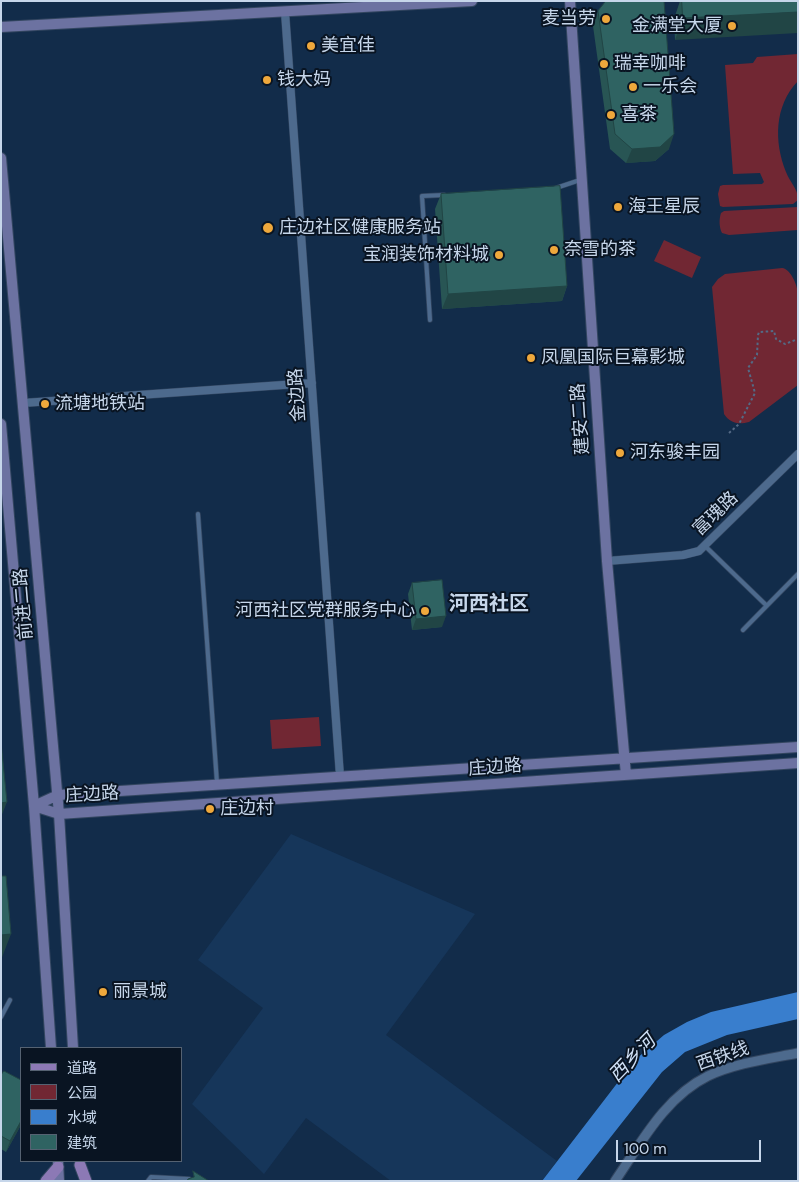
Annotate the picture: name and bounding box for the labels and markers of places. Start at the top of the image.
place label: 麦当劳 [542,8,596,30]
marker: 麦当劳 [600,13,612,25]
place label: 金满堂大厦 [632,15,722,37]
marker: 金满堂大厦 [726,20,738,32]
place label: 美宜佳 [321,35,375,57]
marker: 美宜佳 [305,40,317,52]
place label: 瑞幸咖啡 [614,53,686,75]
marker: 瑞幸咖啡 [598,58,610,70]
place label: 钱大妈 [277,69,331,91]
marker: 钱大妈 [261,74,273,86]
place label: 一乐会 [643,76,697,98]
marker: 一乐会 [627,81,639,93]
place label: 喜茶 [621,104,657,126]
marker: 喜茶 [605,109,617,121]
place label: 海王星辰 [628,196,700,218]
marker: 海王星辰 [612,201,624,213]
place label: 庄边社区健康服务站 [279,217,441,239]
marker: 庄边社区健康服务站 [261,221,275,235]
place label: 奈雪的茶 [564,239,636,261]
place label: 宝润装饰材料城 [363,244,489,266]
marker: 奈雪的茶 [548,244,560,256]
marker: 宝润装饰材料城 [493,249,505,261]
place label: 凤凰国际巨幕影城 [541,347,685,369]
marker: 凤凰国际巨幕影城 [525,352,537,364]
place label: 流塘地铁站 [55,393,145,415]
marker: 流塘地铁站 [39,398,51,410]
place label: 河东骏丰园 [630,442,720,464]
marker: 河东骏丰园 [614,447,626,459]
place label: 河西社区党群服务中心 [235,600,415,622]
marker: 河西社区党群服务中心 [419,605,431,617]
place label: 庄边村 [220,798,274,820]
marker: 庄边村 [204,803,216,815]
place label: 丽景城 [113,981,167,1003]
marker: 丽景城 [97,986,109,998]

